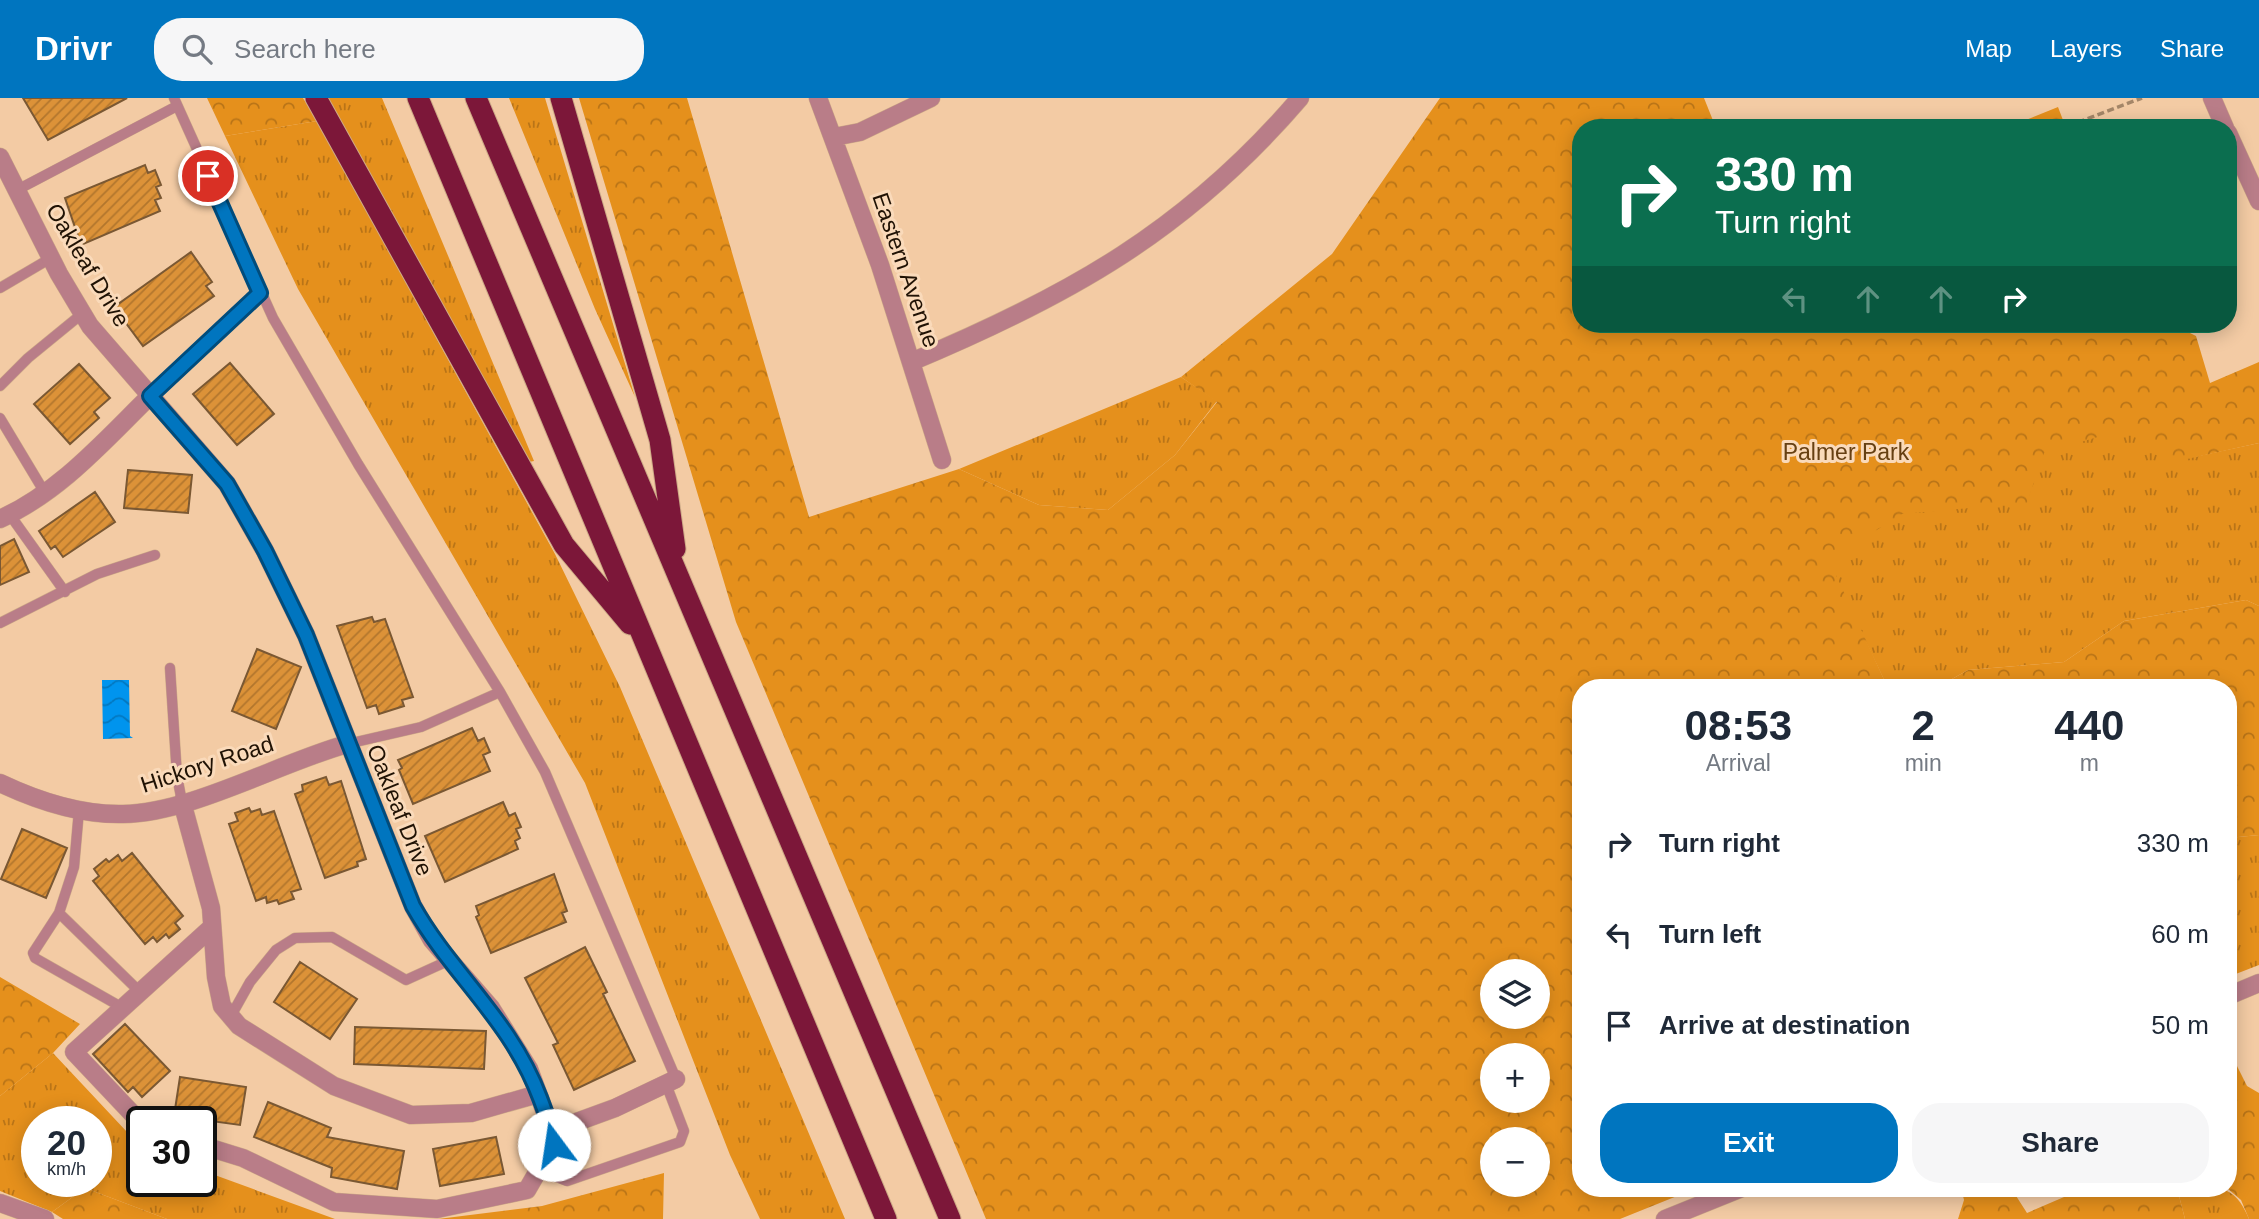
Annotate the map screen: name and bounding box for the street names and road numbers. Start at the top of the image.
street label: Eastern Avenue [867,189,945,351]
street label: Oakleaf Drive [41,199,135,331]
street label: Hickory Road [137,730,277,798]
street label: Oakleaf Drive [362,741,438,879]

